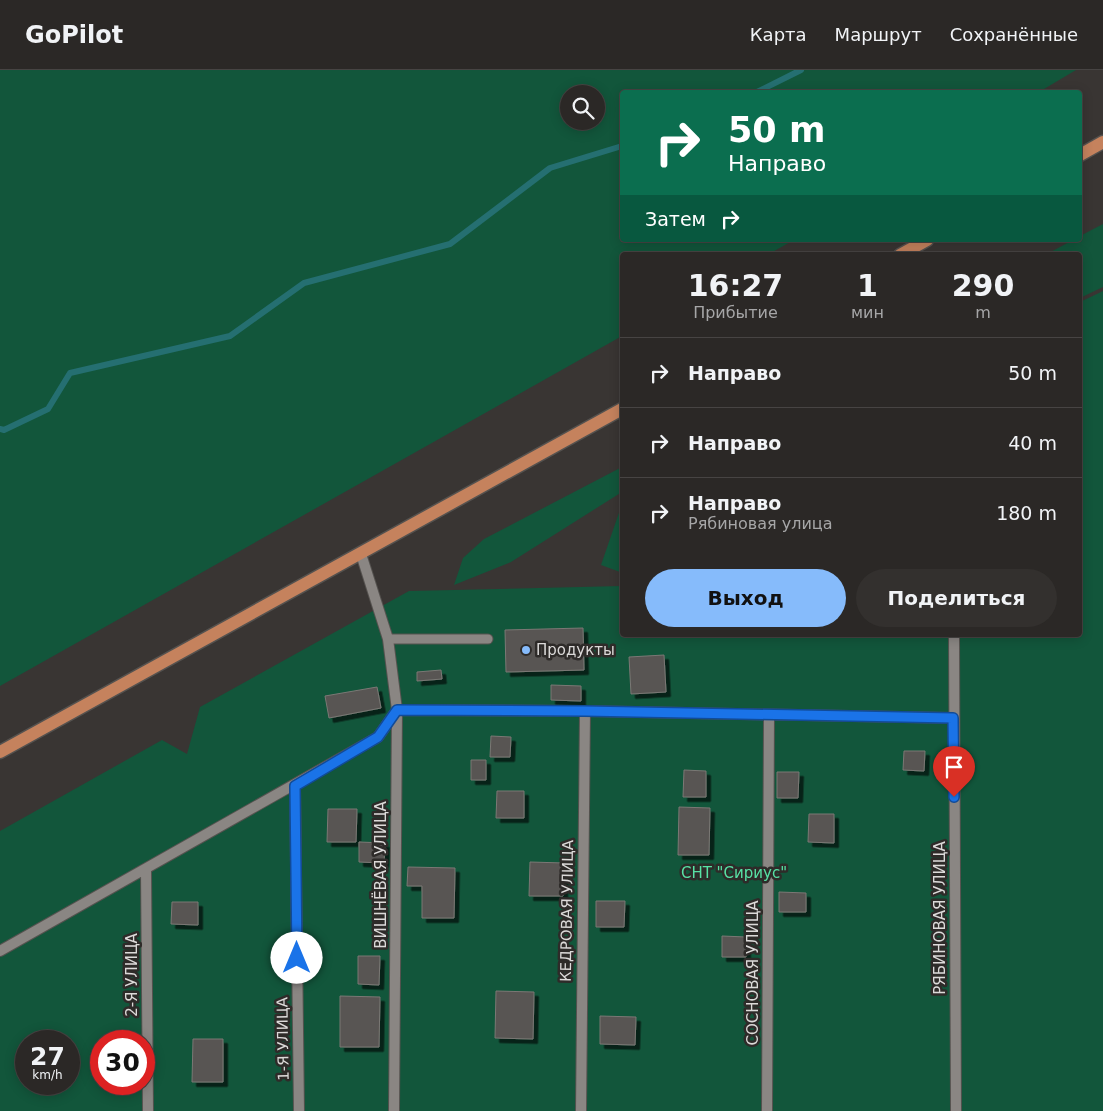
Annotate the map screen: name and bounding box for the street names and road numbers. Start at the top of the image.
street label: ВИШНЁВАЯ УЛИЦА [371,800,390,949]
street label: КЕДРОВАЯ УЛИЦА [557,839,577,982]
street label: РЯБИНОВАЯ УЛИЦА [931,841,949,995]
street label: СОСНОВАЯ УЛИЦА [744,900,762,1046]
street label: 2-Я УЛИЦА [123,932,141,1017]
street label: 1-Я УЛИЦА [273,996,293,1081]

